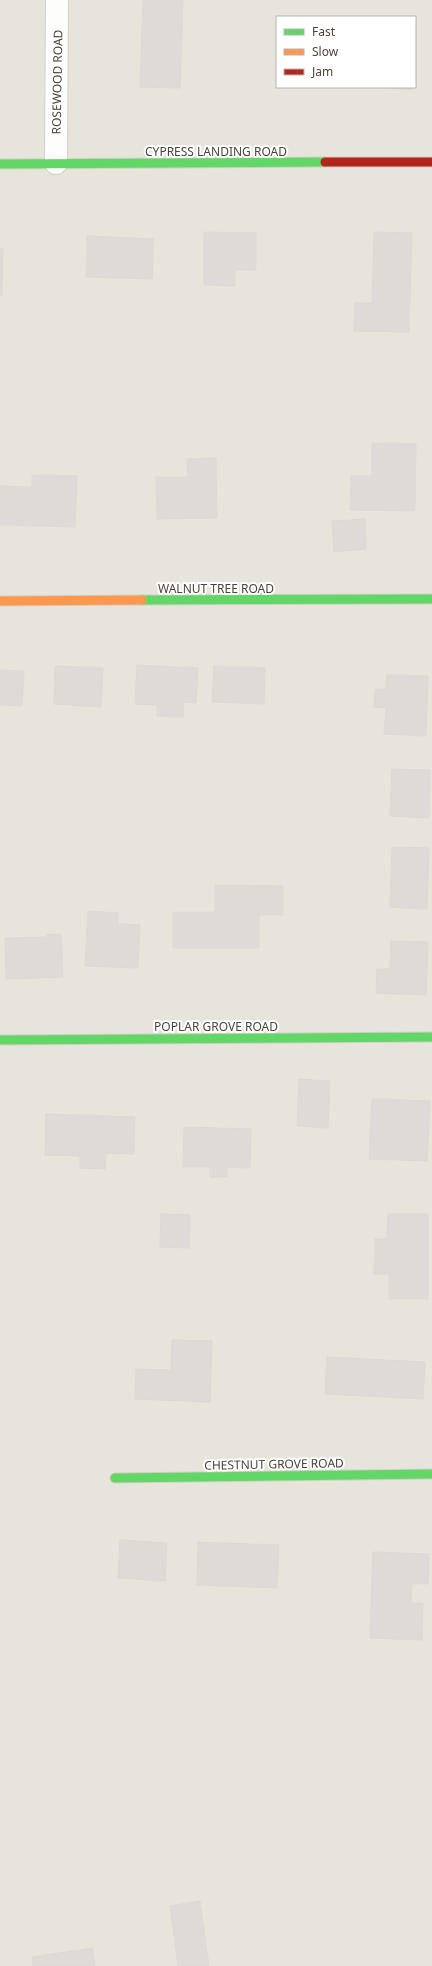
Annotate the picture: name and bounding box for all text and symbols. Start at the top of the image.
legend [276,16,416,88]
text: Fast [312,23,336,40]
street label: ROSEWOOD ROAD [48,29,66,135]
text: Slow [312,43,339,60]
text: Jam [311,63,333,80]
street label: CYPRESS LANDING ROAD [145,143,287,160]
street label: WALNUT TREE ROAD [158,580,274,597]
street label: POPLAR GROVE ROAD [154,1018,278,1035]
street label: CHESTNUT GROVE ROAD [204,1454,344,1474]

